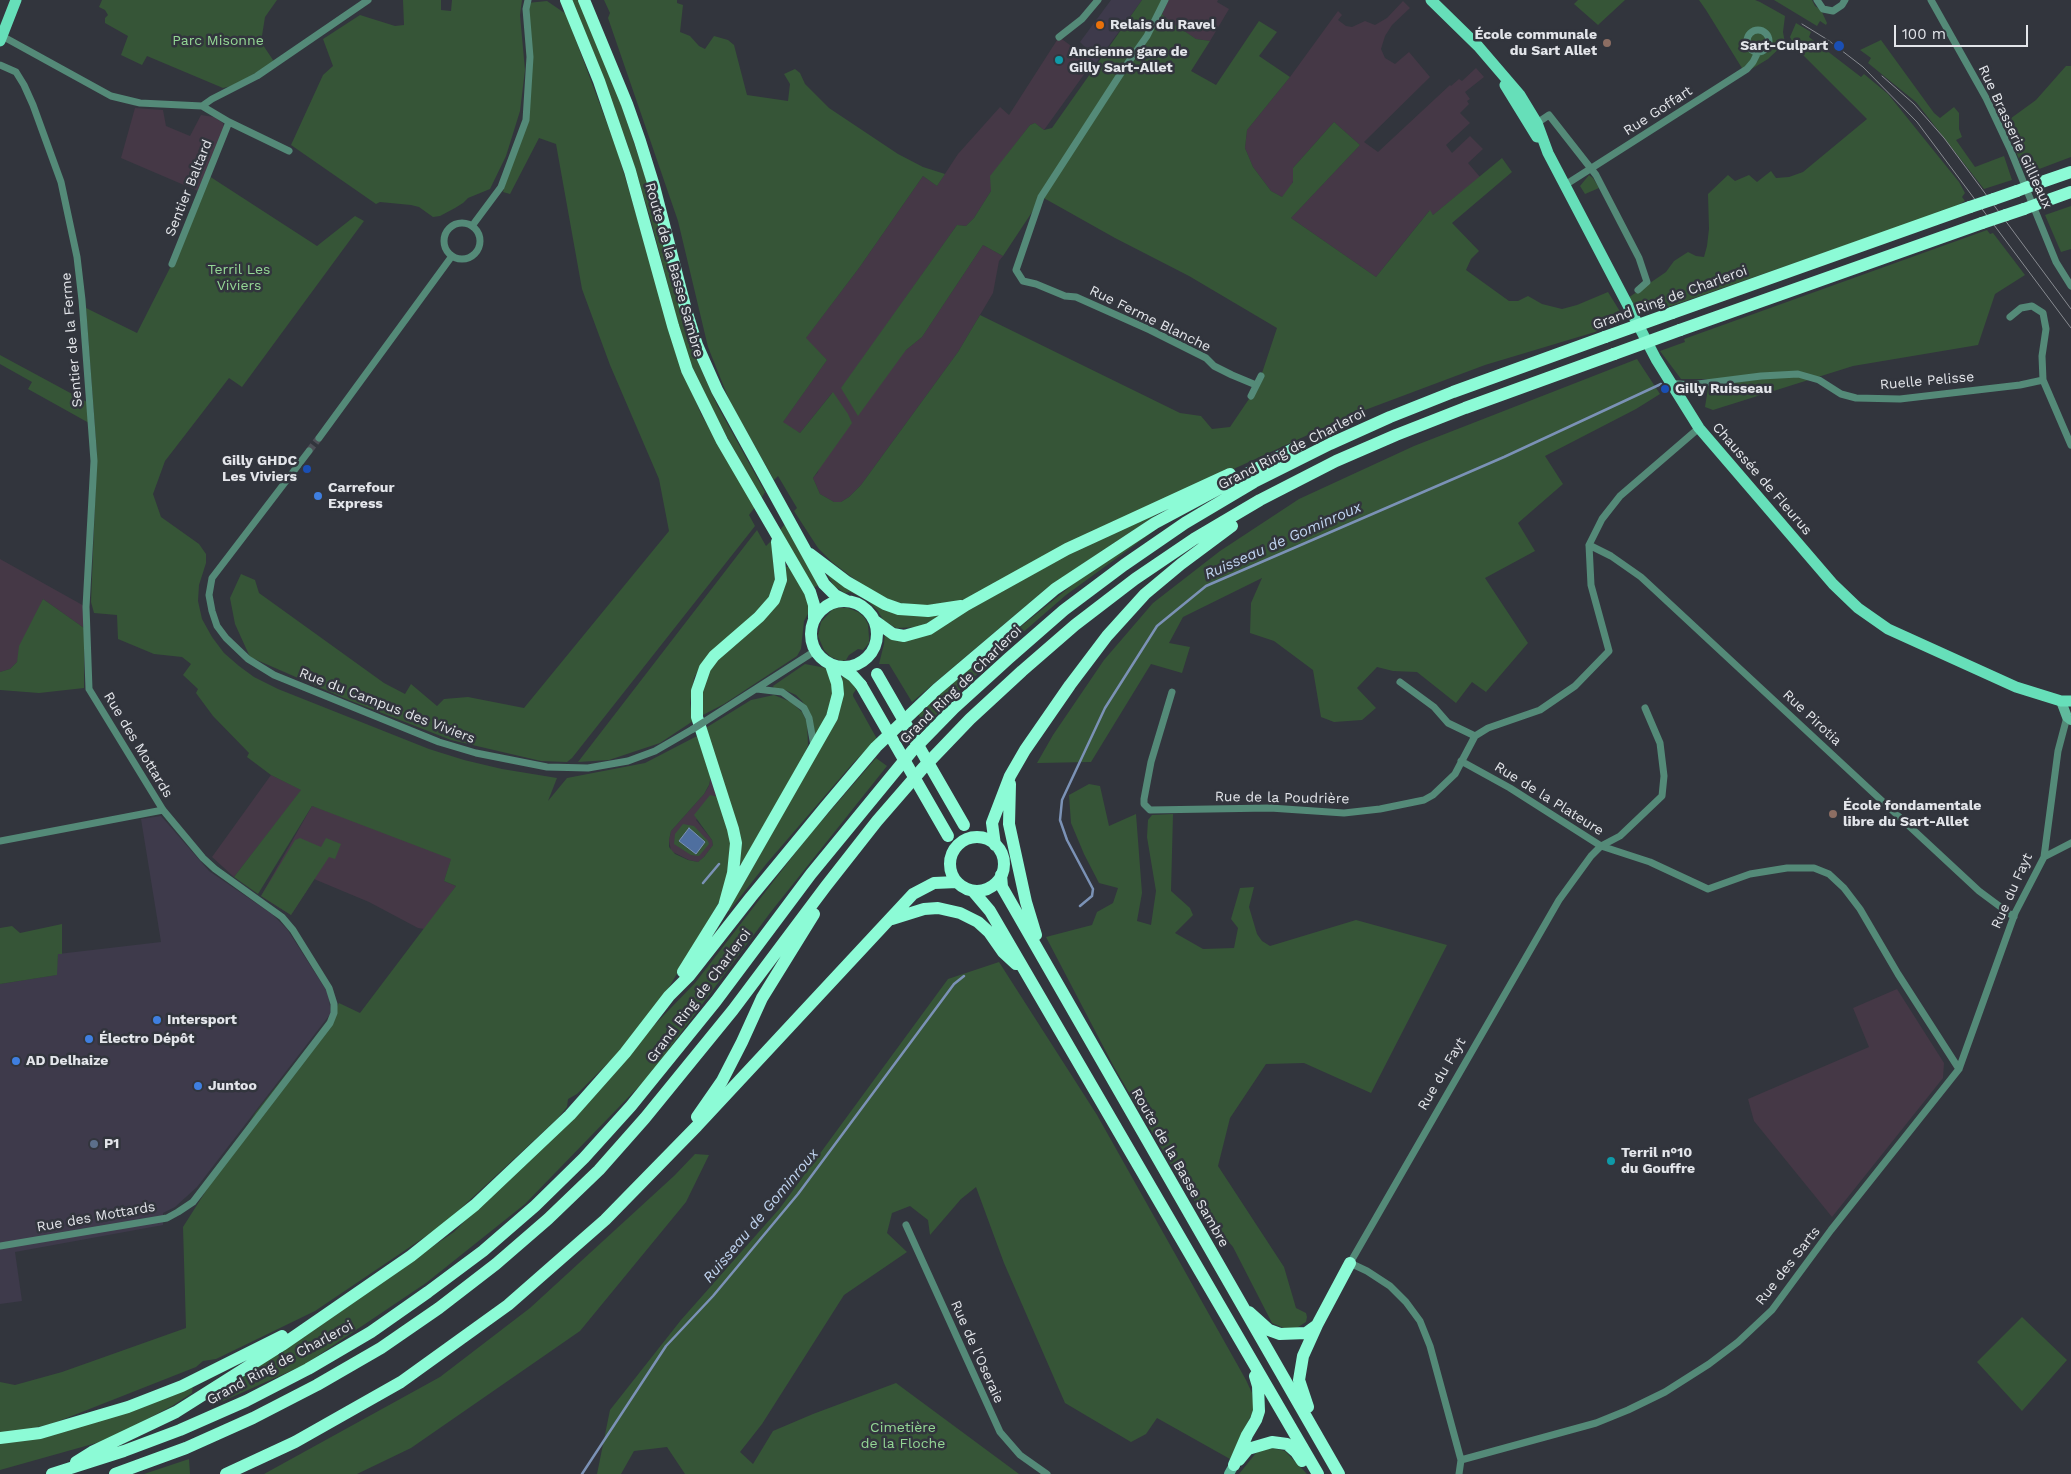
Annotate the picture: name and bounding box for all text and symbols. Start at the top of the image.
scale bar [1896,15,2030,47]
place label: Relais du Ravel [1110,17,1215,33]
marker: Relais du Ravel [1094,19,1106,31]
text: 100 m [1902,25,1946,43]
place label: École communale du Sart Allet [1474,27,1597,59]
park label: Parc Misonne [172,33,264,49]
marker: École communale du Sart Allet [1601,37,1613,49]
place label: Sart-Culpart [1740,38,1828,54]
marker: Sart-Culpart [1832,39,1846,53]
place label: Ancienne gare de Gilly Sart-Allet [1069,44,1188,76]
marker: Ancienne gare de Gilly Sart-Allet [1053,54,1065,66]
street label: Rue Brasserie Gillieaux [1974,62,2056,212]
street label: Rue Goffart [1620,83,1696,139]
street label: Sentier Baltard [162,137,216,239]
street label: Route de la Basse Sambre [641,181,707,359]
park label: Terril Les Viviers [208,262,270,294]
street label: Grand Ring de Charleroi [1590,262,1750,334]
street label: Sentier de la Ferme [58,272,86,408]
street label: Rue Ferme Blanche [1087,282,1213,356]
street label: Ruelle Pelisse [1879,369,1975,393]
place label: Gilly Ruisseau [1675,381,1772,397]
marker: Gilly Ruisseau [1659,383,1671,395]
street label: Grand Ring de Charleroi [1216,404,1368,494]
street label: Chaussée de Fleurus [1709,419,1815,539]
place label: Gilly GHDC Les Viviers [222,453,297,486]
marker: Gilly GHDC Les Viviers [301,463,313,475]
place label: Carrefour Express [328,480,394,512]
marker: Carrefour Express [312,490,324,502]
water label: Ruisseau de Gominroux [1202,498,1364,584]
street label: Grand Ring de Charleroi [896,622,1026,748]
street label: Rue du Campus des Viviers [297,665,477,747]
street label: Rue Pirotia [1779,687,1845,749]
street label: Rue des Mottards [100,689,176,801]
street label: Rue de la Plateure [1491,759,1607,839]
street label: Rue de la Poudrière [1215,788,1349,808]
place label: École fondamentale libre du Sart-Allet [1843,798,1981,830]
marker: École fondamentale libre du Sart-Allet [1827,808,1839,820]
street label: Rue du Fayt [1988,850,2036,932]
street label: Grand Ring de Charleroi [643,926,755,1066]
place label: Intersport [167,1012,237,1028]
marker: Intersport [151,1014,163,1026]
place label: Électro Dépôt [99,1031,194,1047]
marker: Électro Dépôt [83,1033,95,1045]
street label: Rue du Fayt [1414,1035,1470,1113]
place label: AD Delhaize [26,1053,108,1069]
marker: AD Delhaize [10,1055,22,1067]
place label: Juntoo [208,1078,257,1094]
marker: Juntoo [192,1080,204,1092]
street label: Route de la Basse Sambre [1128,1086,1232,1250]
place label: P1 [104,1136,119,1152]
marker: P1 [88,1138,100,1150]
water label: Ruisseau de Gominroux [700,1145,822,1287]
place label: Terril n°10 du Gouffre [1621,1145,1695,1178]
marker: Terril n°10 du Gouffre [1605,1155,1617,1167]
street label: Rue des Mottards [35,1198,157,1236]
street label: Rue des Sarts [1752,1223,1824,1309]
street label: Rue de l'Oseraie [947,1298,1007,1406]
street label: Grand Ring de Charleroi [204,1317,356,1409]
park label: Cimetière de la Floche [861,1420,945,1452]

